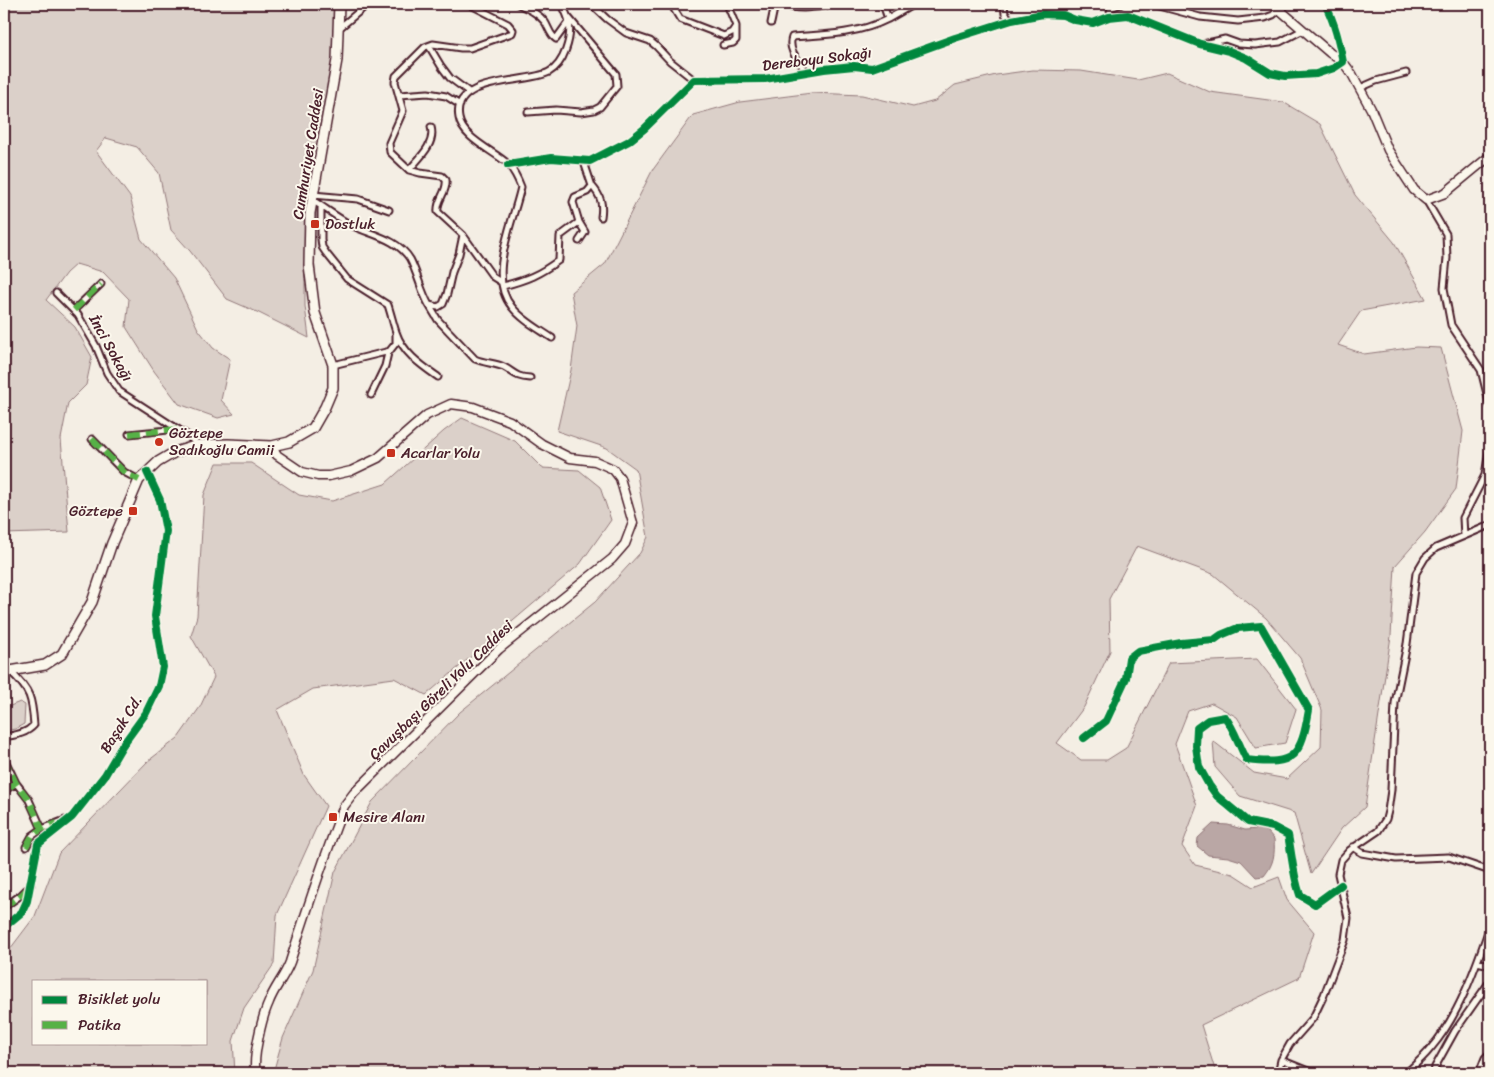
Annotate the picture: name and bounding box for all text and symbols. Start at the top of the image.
street label: Dereboyu Sokağı [761,39,873,79]
street label: Cumhuriyet Caddesi [285,86,331,221]
place label: Dostluk [325,211,376,237]
marker: Dostluk [309,218,321,230]
street label: İnci Sokağı [81,309,140,387]
place label: Göztepe Sadıkoğlu Camii [169,420,275,463]
marker: Göztepe Sadıkoğlu Camii [153,436,165,448]
place label: Acarlar Yolu [400,440,480,466]
marker: Acarlar Yolu [385,447,397,459]
place label: Göztepe [69,498,123,524]
marker: Göztepe [127,505,139,517]
street label: Çavuşbaşı Göreli Yolu Caddesi [363,613,520,766]
street label: Başak Cd. [93,690,149,758]
place label: Mesire Alanı [343,804,425,830]
marker: Mesire Alanı [327,811,339,823]
legend [32,980,208,1044]
text: Bisiklet yolu [78,986,160,1012]
text: Patika [78,1012,121,1038]

